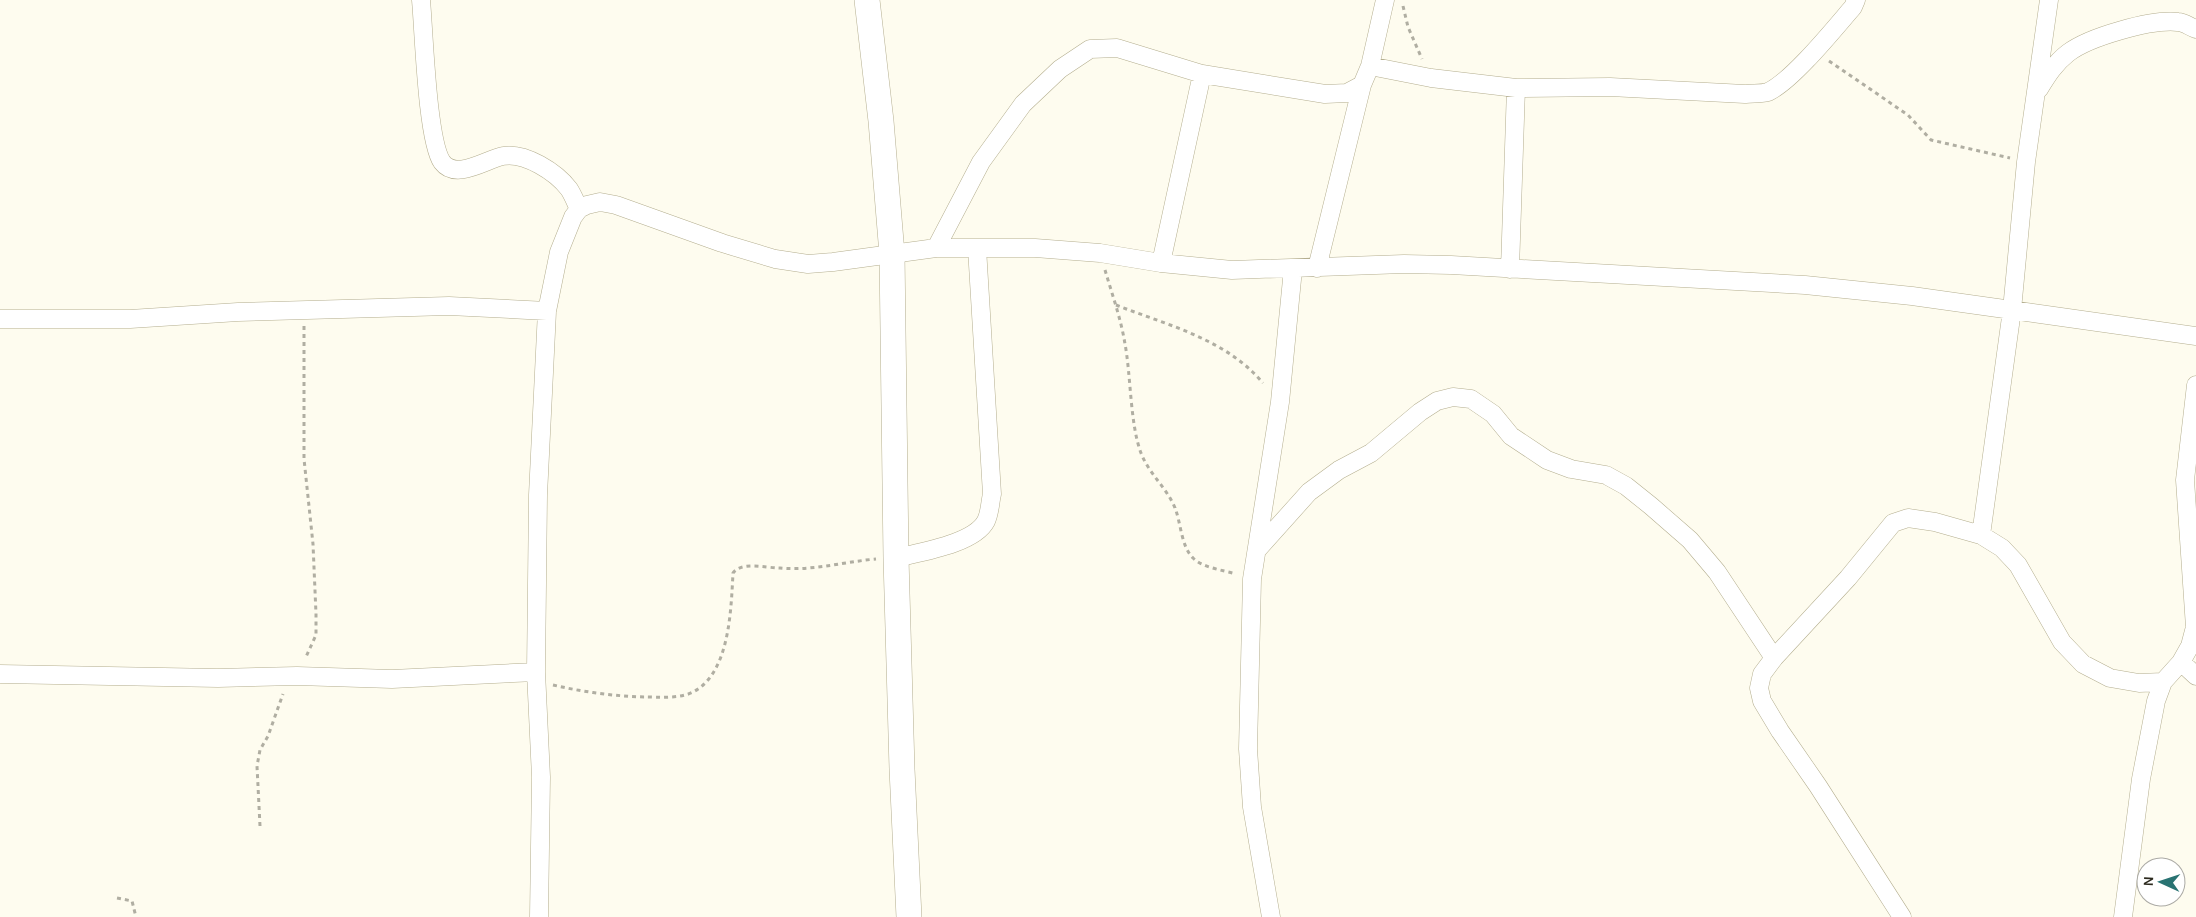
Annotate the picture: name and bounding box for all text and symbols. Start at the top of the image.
north arrow [2136,857,2186,907]
text: N [2140,876,2157,887]

